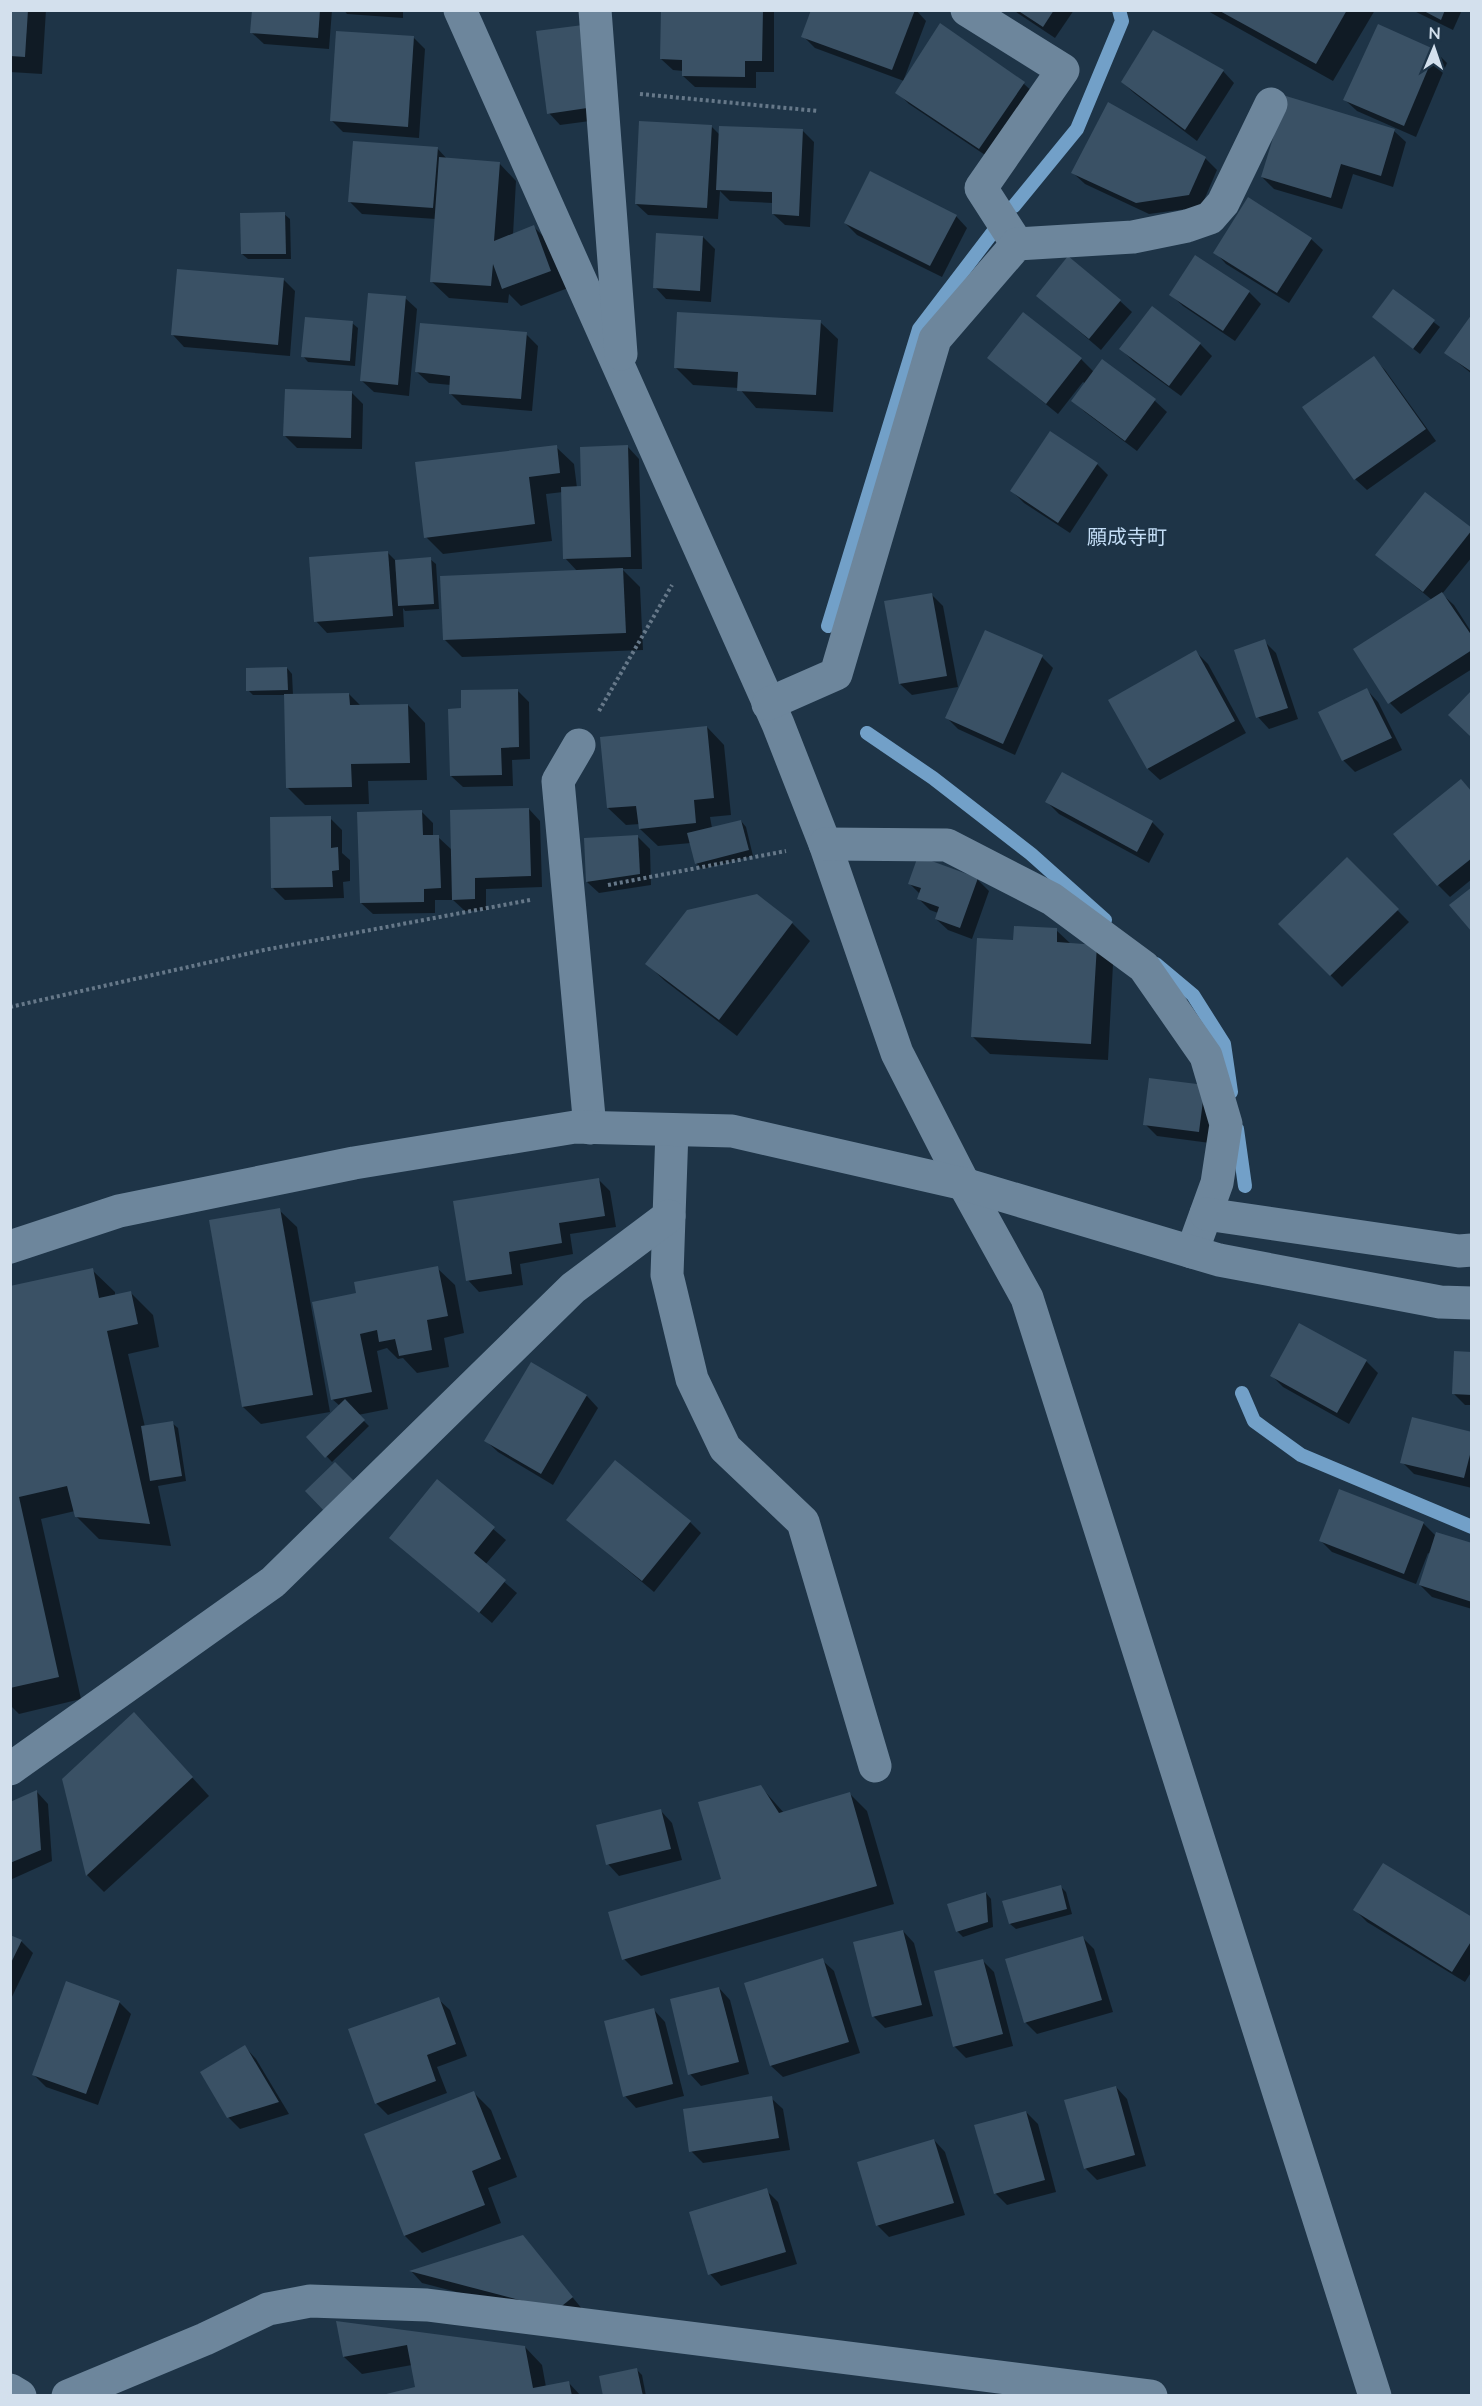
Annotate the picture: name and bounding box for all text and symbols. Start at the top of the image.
north arrow [1404,18,1464,78]
text: N [1428,23,1441,42]
district label: 願成寺町 [1087,524,1167,548]

